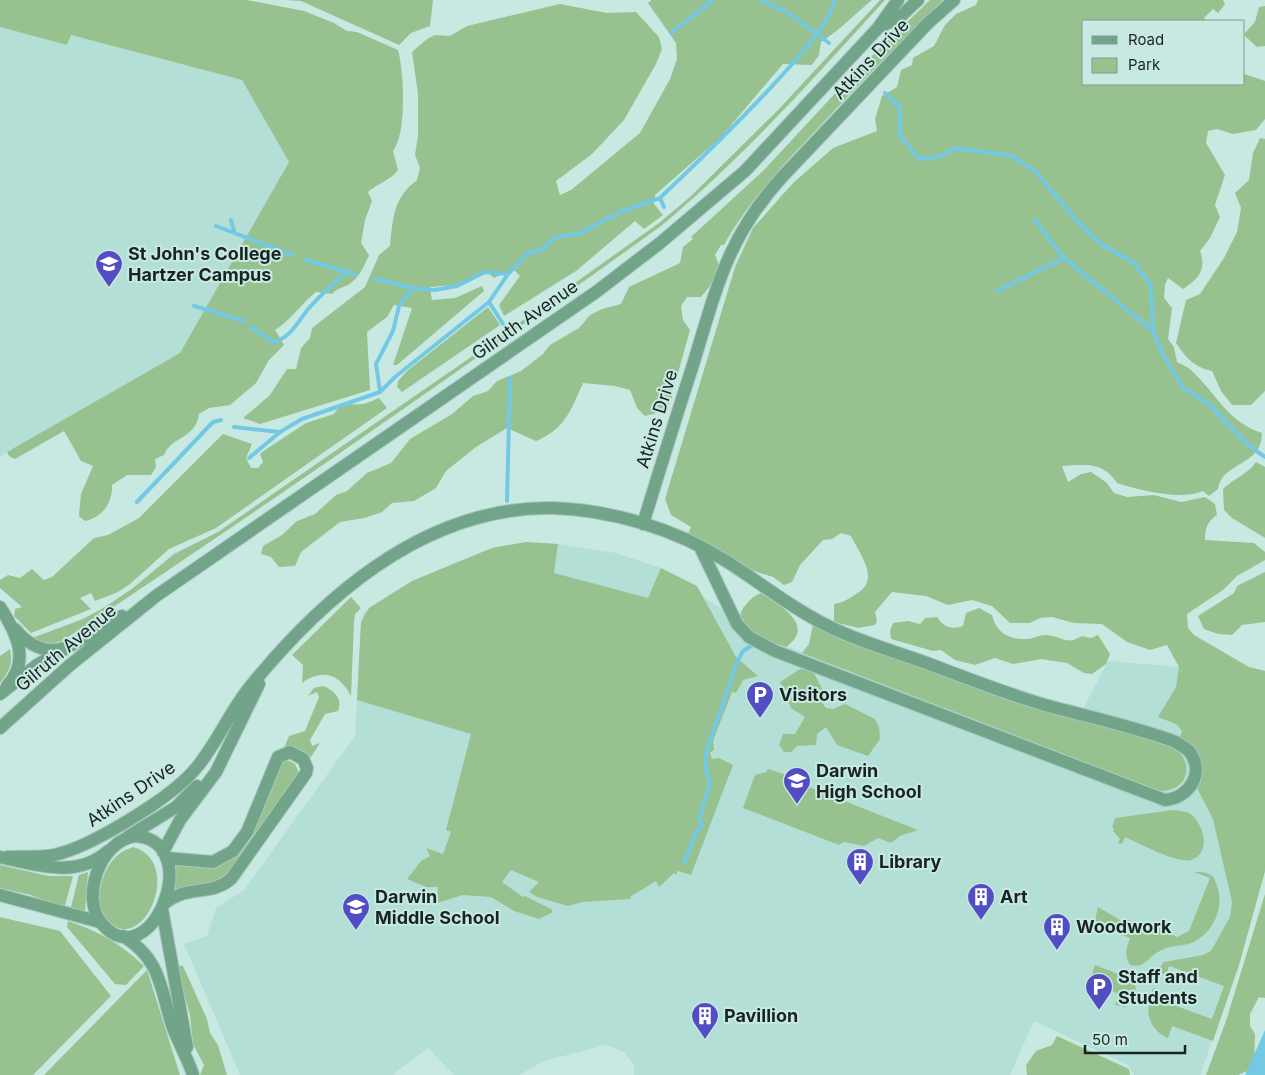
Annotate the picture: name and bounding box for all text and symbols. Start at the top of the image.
street label: Atkins Drive [828,14,913,103]
legend [1082,20,1245,85]
text: Road [1128,30,1164,49]
text: Park [1128,55,1161,74]
place label: St John's College Hartzer Campus [128,243,282,285]
school or university icon: St John's College Hartzer Campus [94,249,124,288]
street label: Gilruth Avenue [468,275,582,364]
street label: Atkins Drive [632,367,681,471]
street label: Gilruth Avenue [11,600,120,696]
parking icon: Visitors [745,680,775,719]
place label: Visitors [779,684,847,705]
street label: Atkins Drive [83,756,179,831]
place label: Darwin High School [816,760,922,802]
school or university icon: Darwin High School [782,766,812,805]
building icon: Library [845,847,875,886]
place label: Library [879,851,942,872]
building icon: Art [966,882,996,921]
place label: Darwin Middle School [375,886,500,928]
place label: Art [1000,886,1028,907]
school or university icon: Darwin Middle School [341,892,371,931]
building icon: Woodwork [1042,912,1072,951]
place label: Woodwork [1076,916,1172,937]
place label: Staff and Students [1118,966,1198,1008]
parking icon: Staff and Students [1084,972,1114,1011]
building icon: Pavillion [690,1001,720,1040]
place label: Pavillion [724,1005,798,1026]
scale bar [1085,1022,1185,1054]
text: 50 m [1092,1030,1128,1049]

